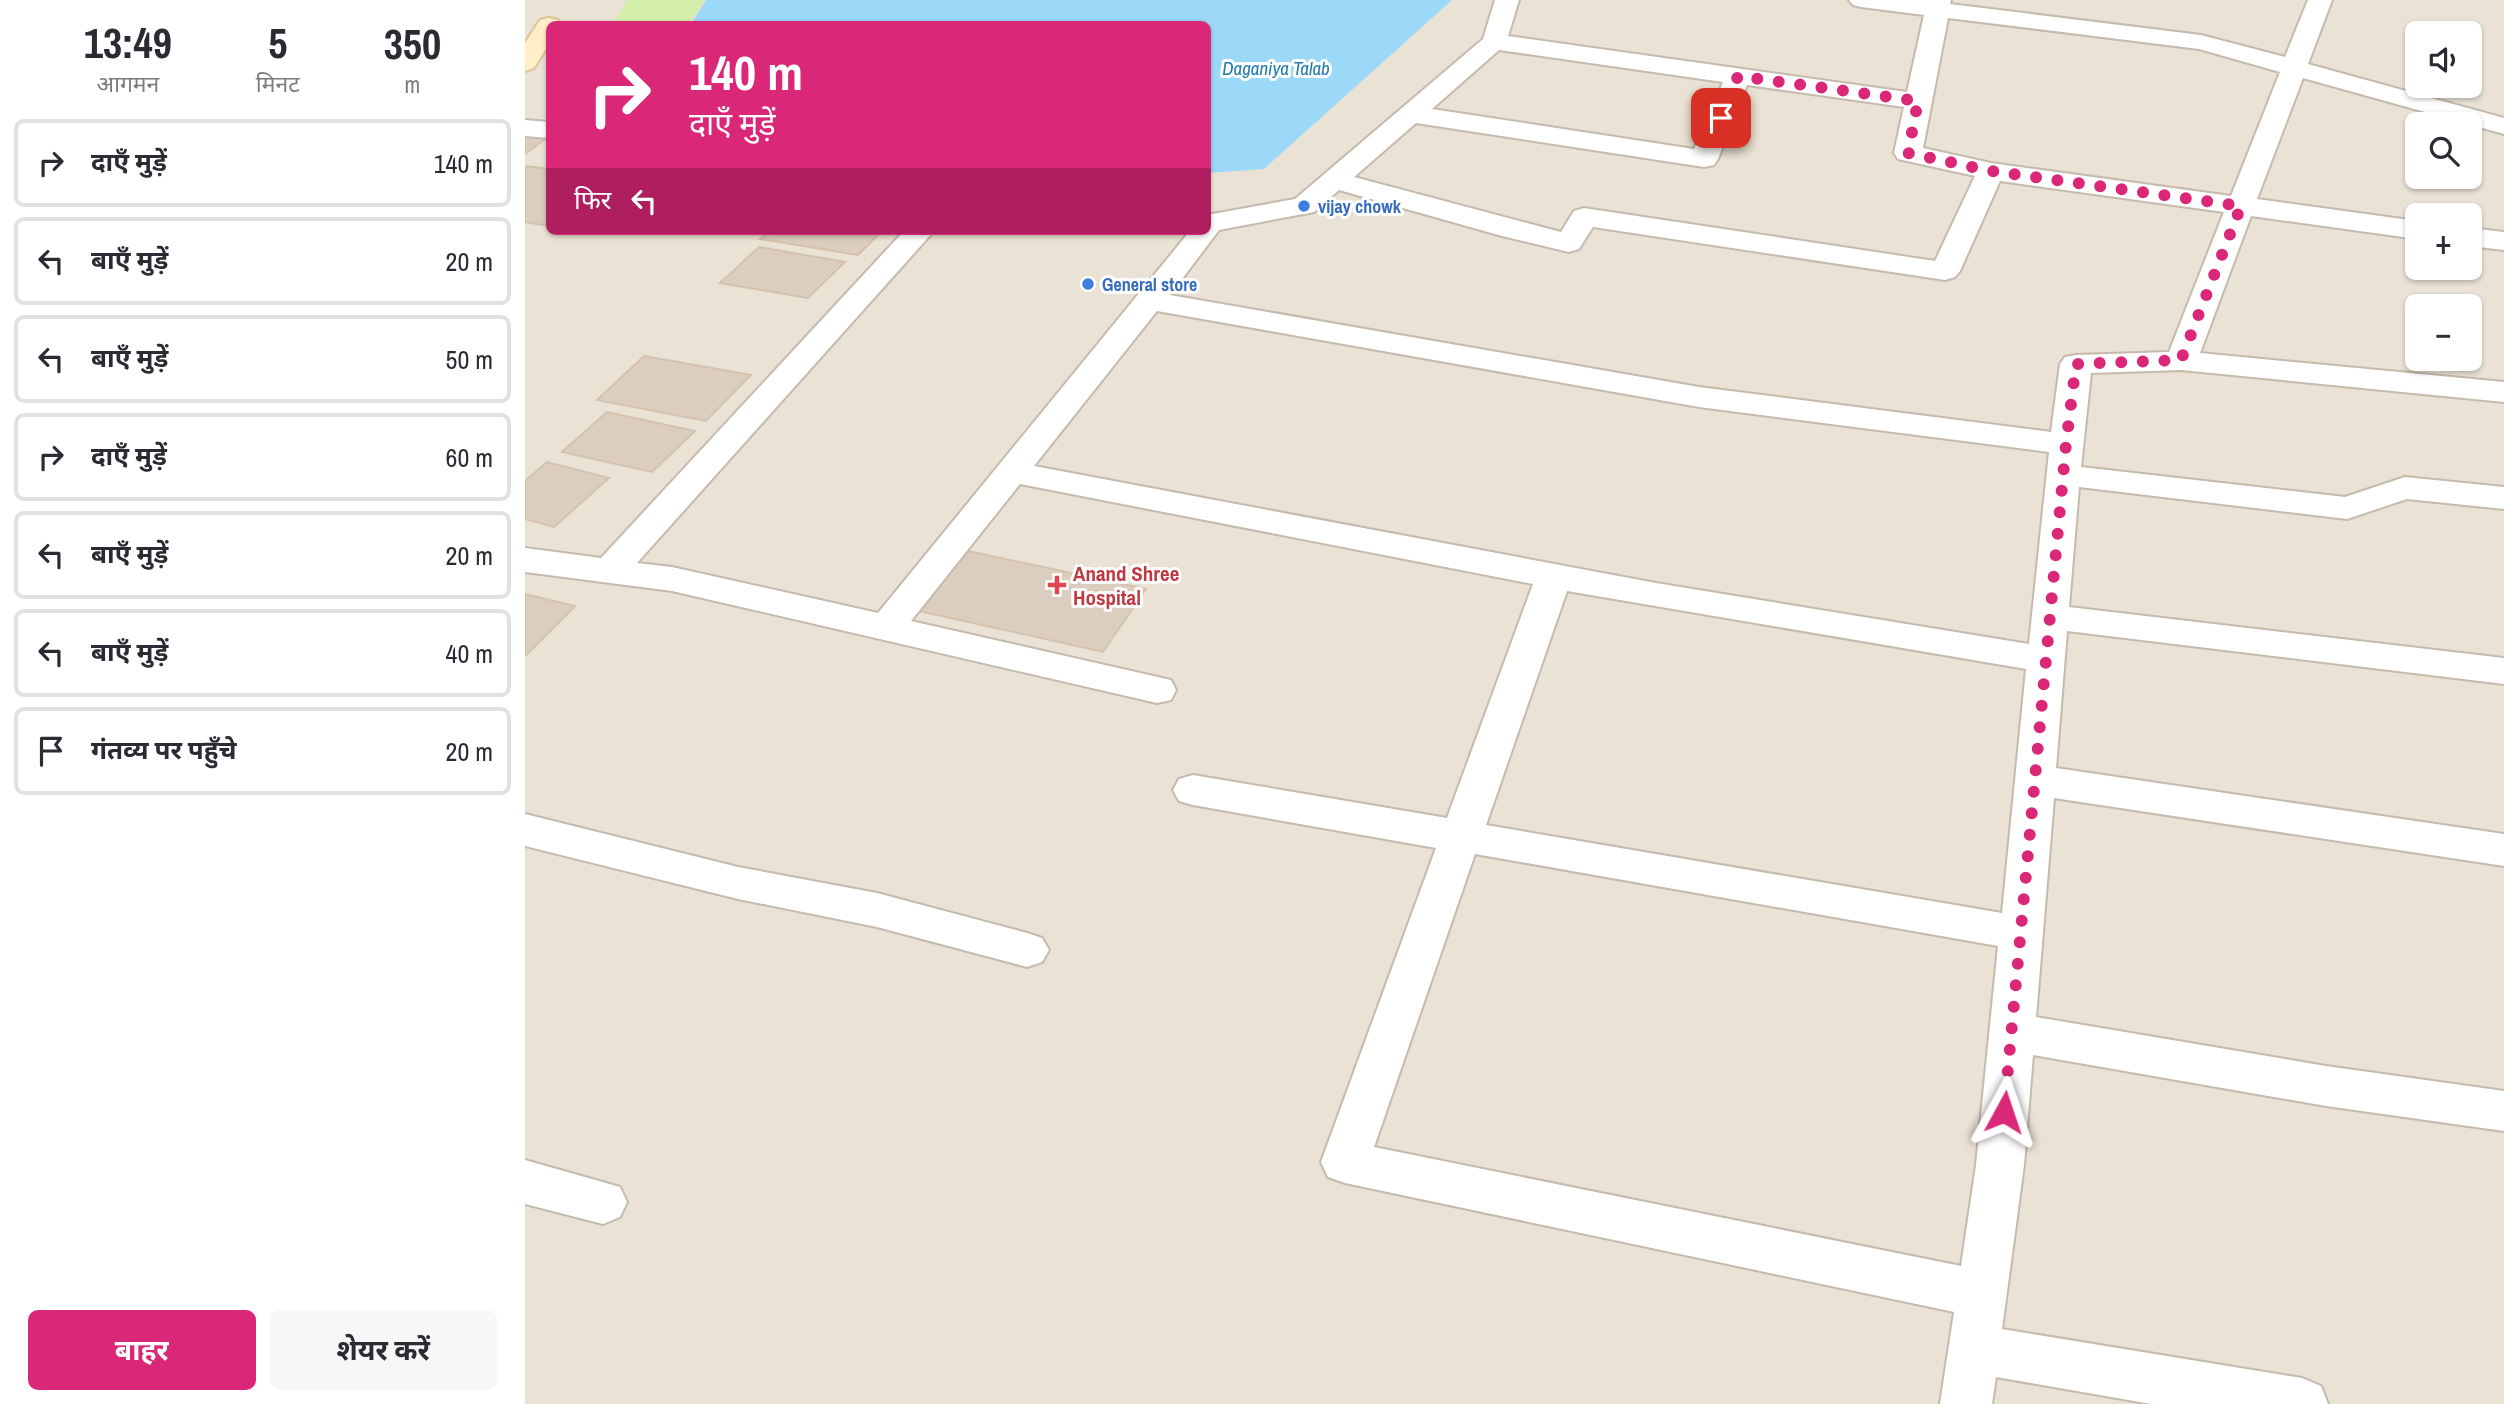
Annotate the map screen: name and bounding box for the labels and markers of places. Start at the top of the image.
pin [1691,88,1751,148]
place label: vijay chowk [1318,194,1402,219]
marker: vijay chowk [1296,198,1312,214]
place label: General store [1102,272,1197,297]
marker: General store [1080,276,1096,292]
place label: Anand Shree Hospital [1073,559,1179,612]
marker: Anand Shree Hospital [1047,575,1067,595]

